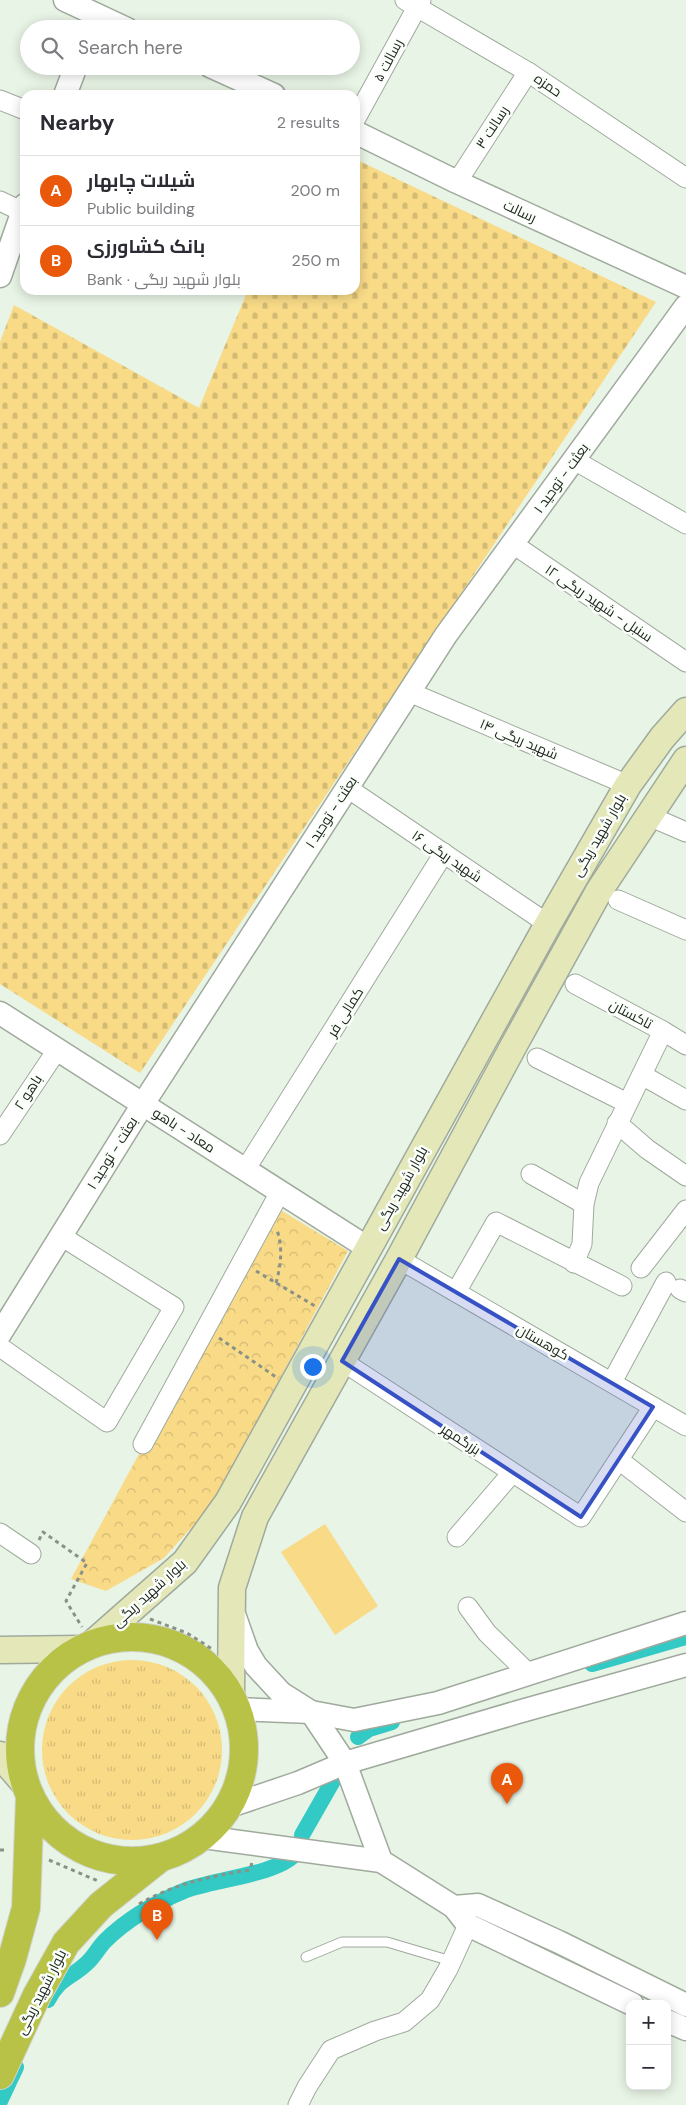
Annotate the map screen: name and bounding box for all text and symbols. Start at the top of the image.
search box [20,20,360,75]
icon: search [38,34,66,62]
text: Search here [78,35,183,60]
street label: رسالت ۵ [369,35,407,85]
street label: حمزه [531,69,565,101]
street label: رسالت ۳ [471,102,513,152]
text: Nearby [40,109,114,137]
text: 2 results [277,112,340,133]
text: شیلات چابهار [87,168,195,193]
text: A [50,180,62,201]
text: 200 m [291,180,340,201]
street label: رسالت [500,196,540,226]
text: Public building [87,198,195,219]
text: بانک کشاورزی [87,234,205,259]
text: B [51,250,61,271]
text: 250 m [292,250,340,271]
text: Bank · بلوار شهید ریگی [87,269,241,290]
street label: بعثت - توحید ۱ [529,439,593,517]
street label: سنبل - شهید ریگی ۱۲ [542,560,656,646]
street label: شهید ریگی ۱۴ [477,714,561,764]
street label: بعثت - توحید ۱ [301,773,361,851]
street label: بلوار شهید ریگی [568,790,630,880]
street label: شهید ریگی ۱۶ [409,826,485,886]
street label: کمالی فر [322,984,367,1041]
street label: تاکستان [606,995,656,1033]
street label: باهو ۲ [10,1071,46,1113]
street label: معاد - باهو [149,1103,219,1157]
street label: بعثت - توحید ۱ [83,1113,141,1193]
street label: بلوار شهید ریگی [371,1143,431,1233]
street label: کوهستان [514,1320,572,1364]
your location [300,1354,326,1380]
street label: بزرگمهر [437,1419,484,1459]
street label: بلوار شهید ریگی [108,1555,190,1631]
pin: A [491,1763,523,1804]
pin: B [141,1899,173,1940]
street label: بلوار شهید ریگی [12,1946,70,2038]
map controls [626,2000,671,2090]
button: + [626,2000,671,2045]
button: − [626,2045,671,2090]

